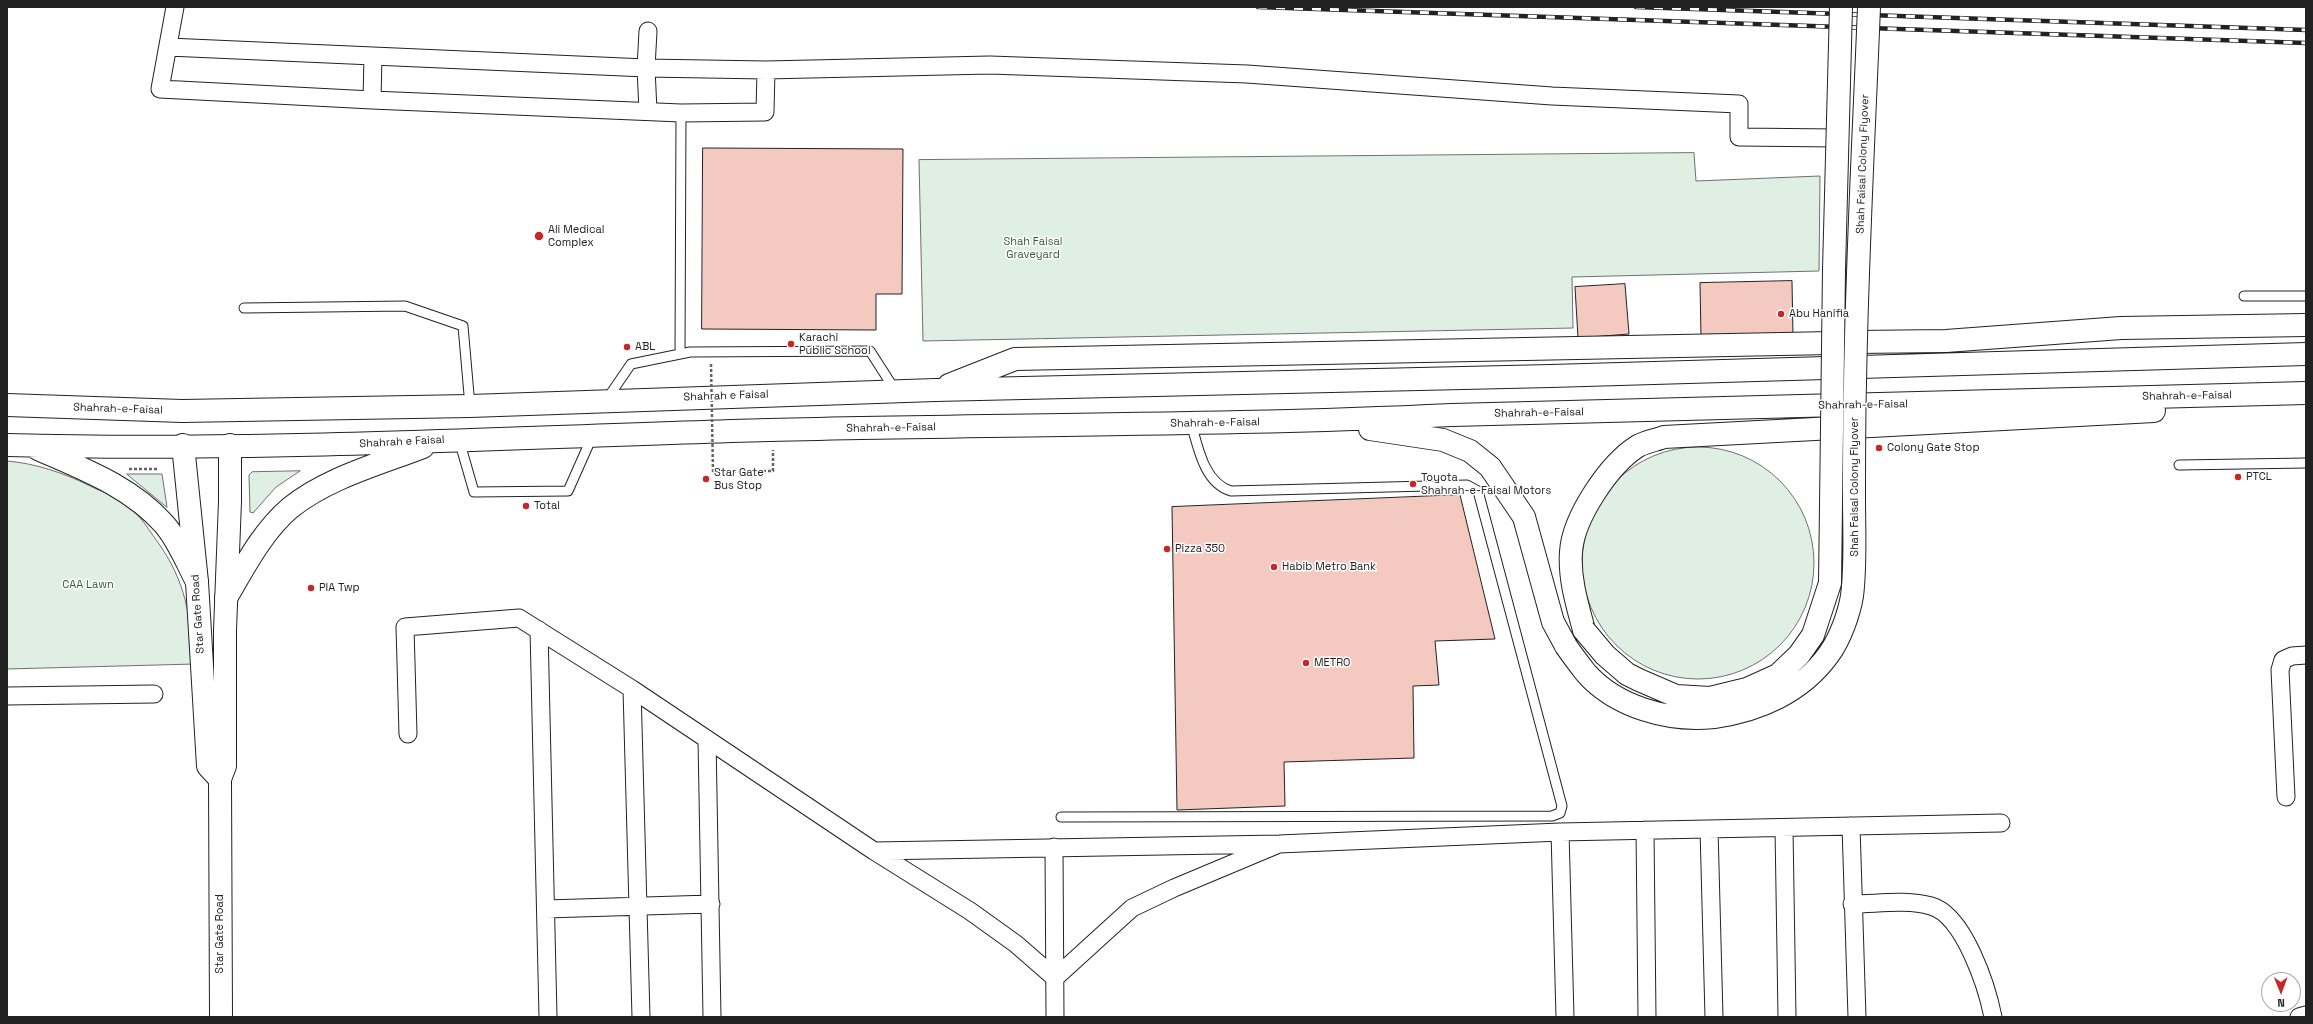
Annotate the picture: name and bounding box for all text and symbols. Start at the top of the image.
street label: Shah Faisal Colony Flyover [1854,94,1872,234]
place label: Ali Medical Complex [548,223,605,249]
marker: Ali Medical Complex [533,230,545,242]
park label: Shah Faisal Graveyard [1003,235,1063,261]
place label: Abu Hanifia [1789,307,1849,321]
marker: Abu Hanifia [1776,309,1786,319]
place label: Karachi Public School [799,331,871,357]
marker: Karachi Public School [786,339,796,349]
place label: ABL [635,340,655,354]
marker: ABL [622,342,632,352]
street label: Shahrah e Faisal [683,388,769,404]
street label: Shahrah-e-Faisal [2142,389,2232,403]
street label: Shahrah-e-Faisal [1818,398,1908,412]
street label: Shahrah-e-Faisal [73,401,163,417]
street label: Shahrah-e-Faisal [1494,406,1584,420]
street label: Shahrah-e-Faisal [1170,416,1260,430]
street label: Shah Faisal Colony Flyover [1848,417,1862,557]
street label: Shahrah-e-Faisal [846,421,936,435]
street label: Shahrah e Faisal [359,433,445,451]
place label: Colony Gate Stop [1887,441,1979,455]
marker: Colony Gate Stop [1874,443,1884,453]
place label: Star Gate Bus Stop [714,466,764,492]
place label: PTCL [2246,470,2272,484]
place label: Toyota Shahrah-e-Faisal Motors [1421,471,1551,497]
marker: PTCL [2233,472,2243,482]
marker: Star Gate Bus Stop [701,474,711,484]
marker: Toyota Shahrah-e-Faisal Motors [1408,479,1418,489]
place label: Total [534,499,560,513]
marker: Total [521,501,531,511]
place label: Pizza 350 [1175,542,1225,556]
marker: Pizza 350 [1162,544,1172,554]
place label: Habib Metro Bank [1282,560,1376,574]
marker: Habib Metro Bank [1269,562,1279,572]
street label: Star Gate Road [189,574,207,654]
park label: CAA Lawn [62,578,114,592]
place label: PIA Twp [319,581,360,595]
marker: PIA Twp [306,583,316,593]
place label: METRO [1314,656,1350,670]
marker: METRO [1301,658,1311,668]
street label: Star Gate Road [213,894,227,974]
north arrow [2261,972,2301,1012]
text: N [2277,996,2285,1010]

